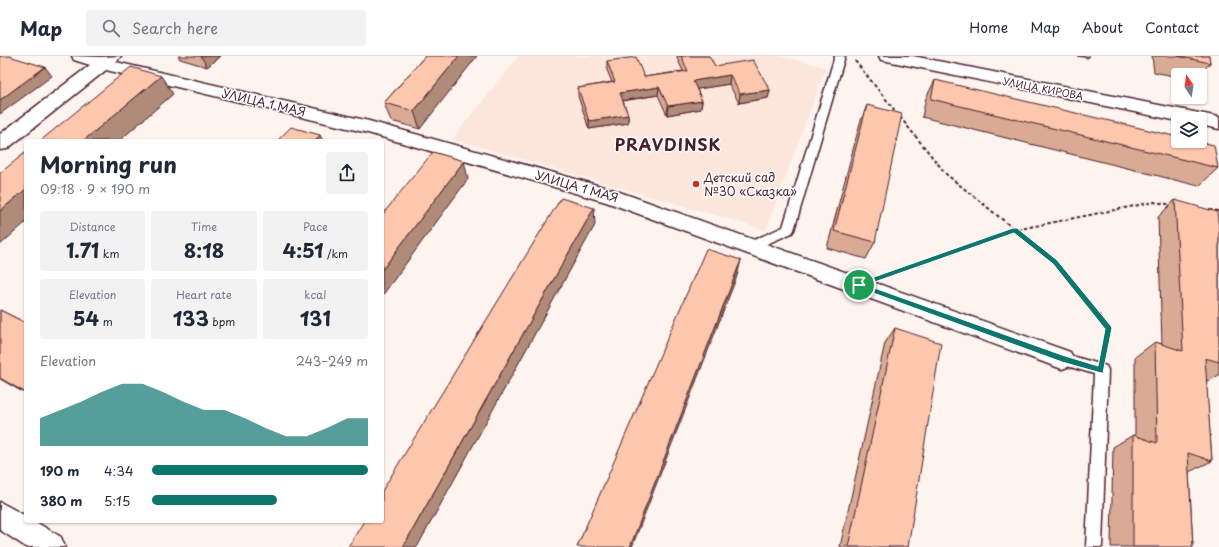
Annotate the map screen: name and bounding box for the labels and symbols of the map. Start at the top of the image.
north arrow [1171,68,1207,104]
street label: УЛИЦА КИРОВА [1001,73,1085,103]
street label: УЛИЦА 1 МАЯ [220,84,308,120]
district label: PRAVDINSK [615,132,721,156]
street label: УЛИЦА 1 МАЯ [533,166,621,206]
place label: Детский сад №30 «Сказка» [703,168,797,200]
marker: Детский сад №30 «Сказка» [691,179,701,189]
pin [842,268,876,302]

